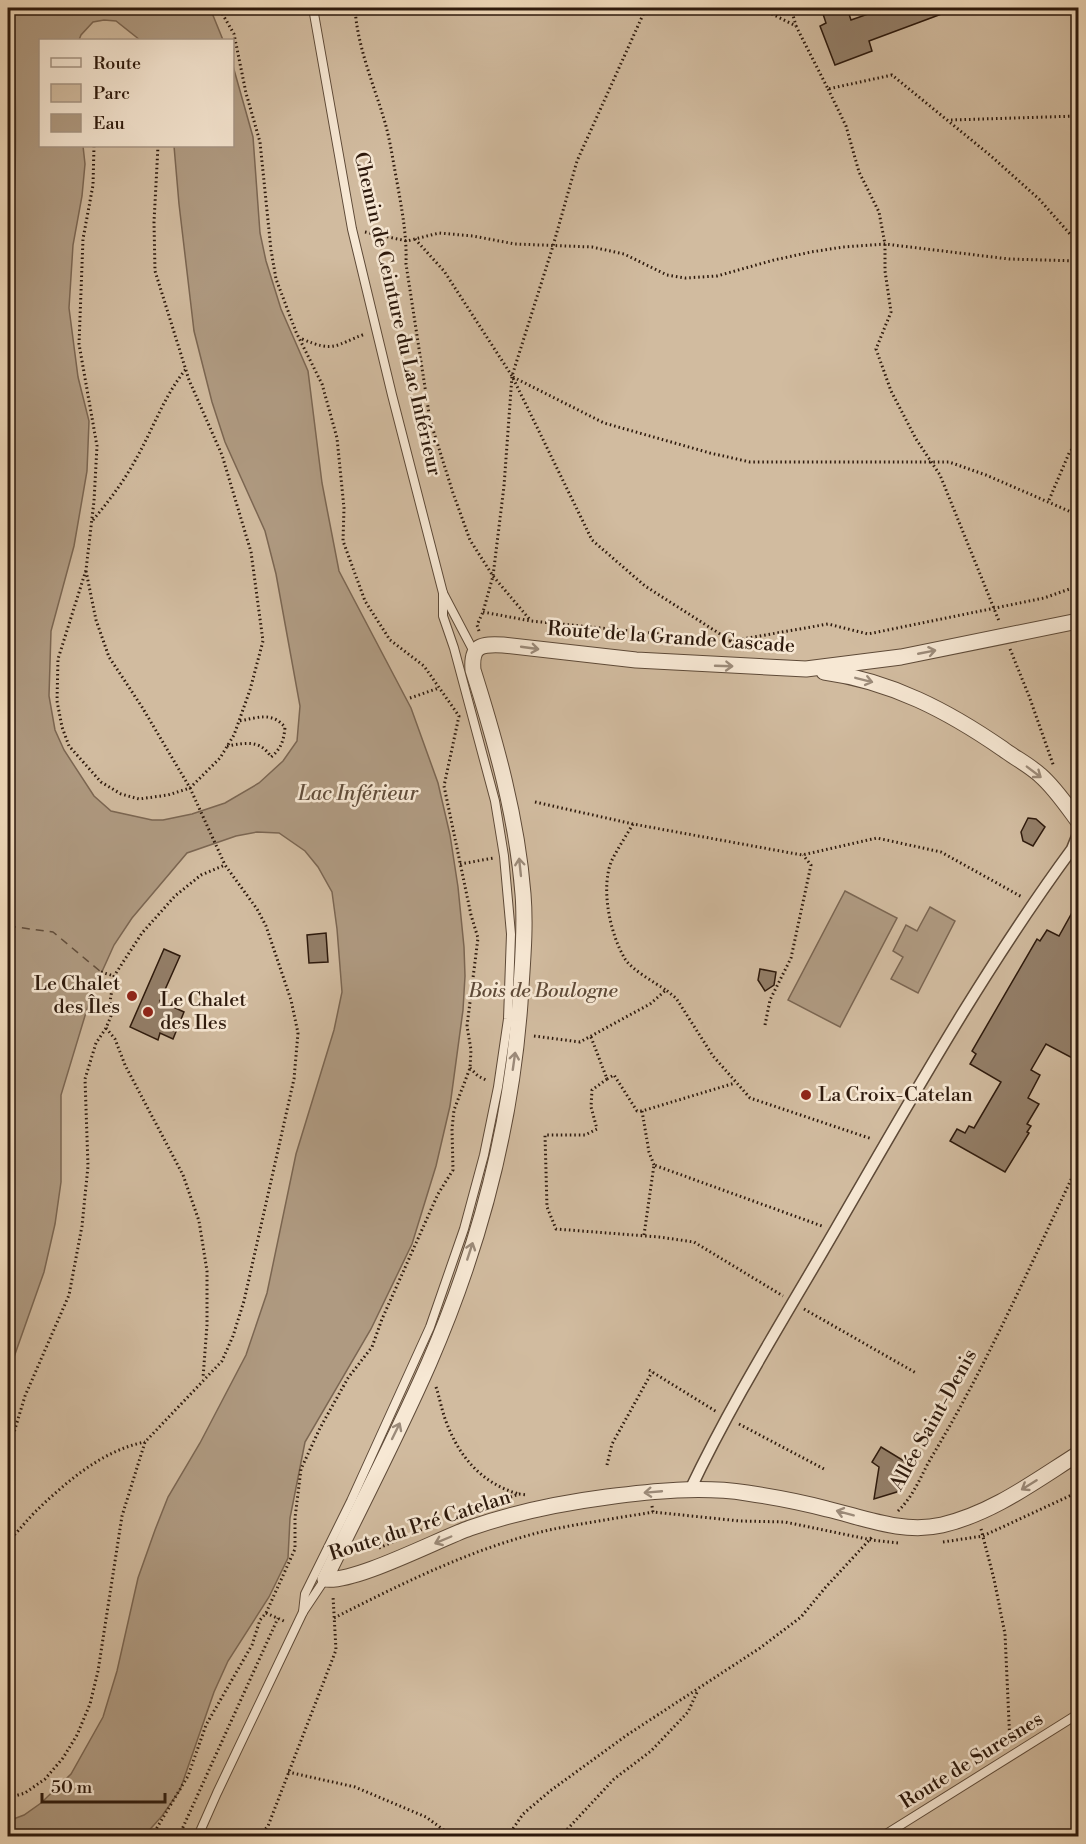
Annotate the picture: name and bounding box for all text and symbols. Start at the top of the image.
legend [39,39,234,147]
text: Route [93,52,141,75]
text: Parc [93,82,130,105]
text: Eau [93,112,126,135]
street label: Chemin de Ceinture du Lac Inférieur [348,150,447,479]
street label: Route de la Grande Cascade [546,617,796,659]
one-way arrow [520,643,539,654]
one-way arrow [916,646,936,657]
one-way arrow [714,661,734,672]
one-way arrow [854,674,873,686]
one-way arrow [1026,765,1042,778]
water label: Lac Inférieur [297,781,419,807]
one-way arrow [514,858,525,878]
place label: Le Chalet des Îles [34,972,120,1020]
park label: Bois de Boulogne [467,979,619,1004]
place label: Le Chalet des Iles [160,988,246,1036]
marker: Le Chalet des Îles [125,989,139,1003]
marker: Le Chalet des Iles [141,1005,155,1019]
one-way arrow [509,1052,520,1072]
place label: La Croix-Catelan [818,1083,973,1108]
marker: La Croix-Catelan [799,1088,813,1102]
one-way arrow [465,1242,476,1261]
street label: Allée Saint-Denis [884,1345,983,1496]
one-way arrow [391,1423,403,1441]
one-way arrow [1021,1479,1038,1491]
street label: Route du Pré Catelan [326,1485,514,1567]
one-way arrow [643,1487,663,1498]
one-way arrow [836,1507,855,1519]
one-way arrow [434,1535,452,1546]
street label: Route de Suresnes [896,1707,1048,1815]
scale bar [42,1766,165,1804]
text: 50 m [51,1776,93,1799]

